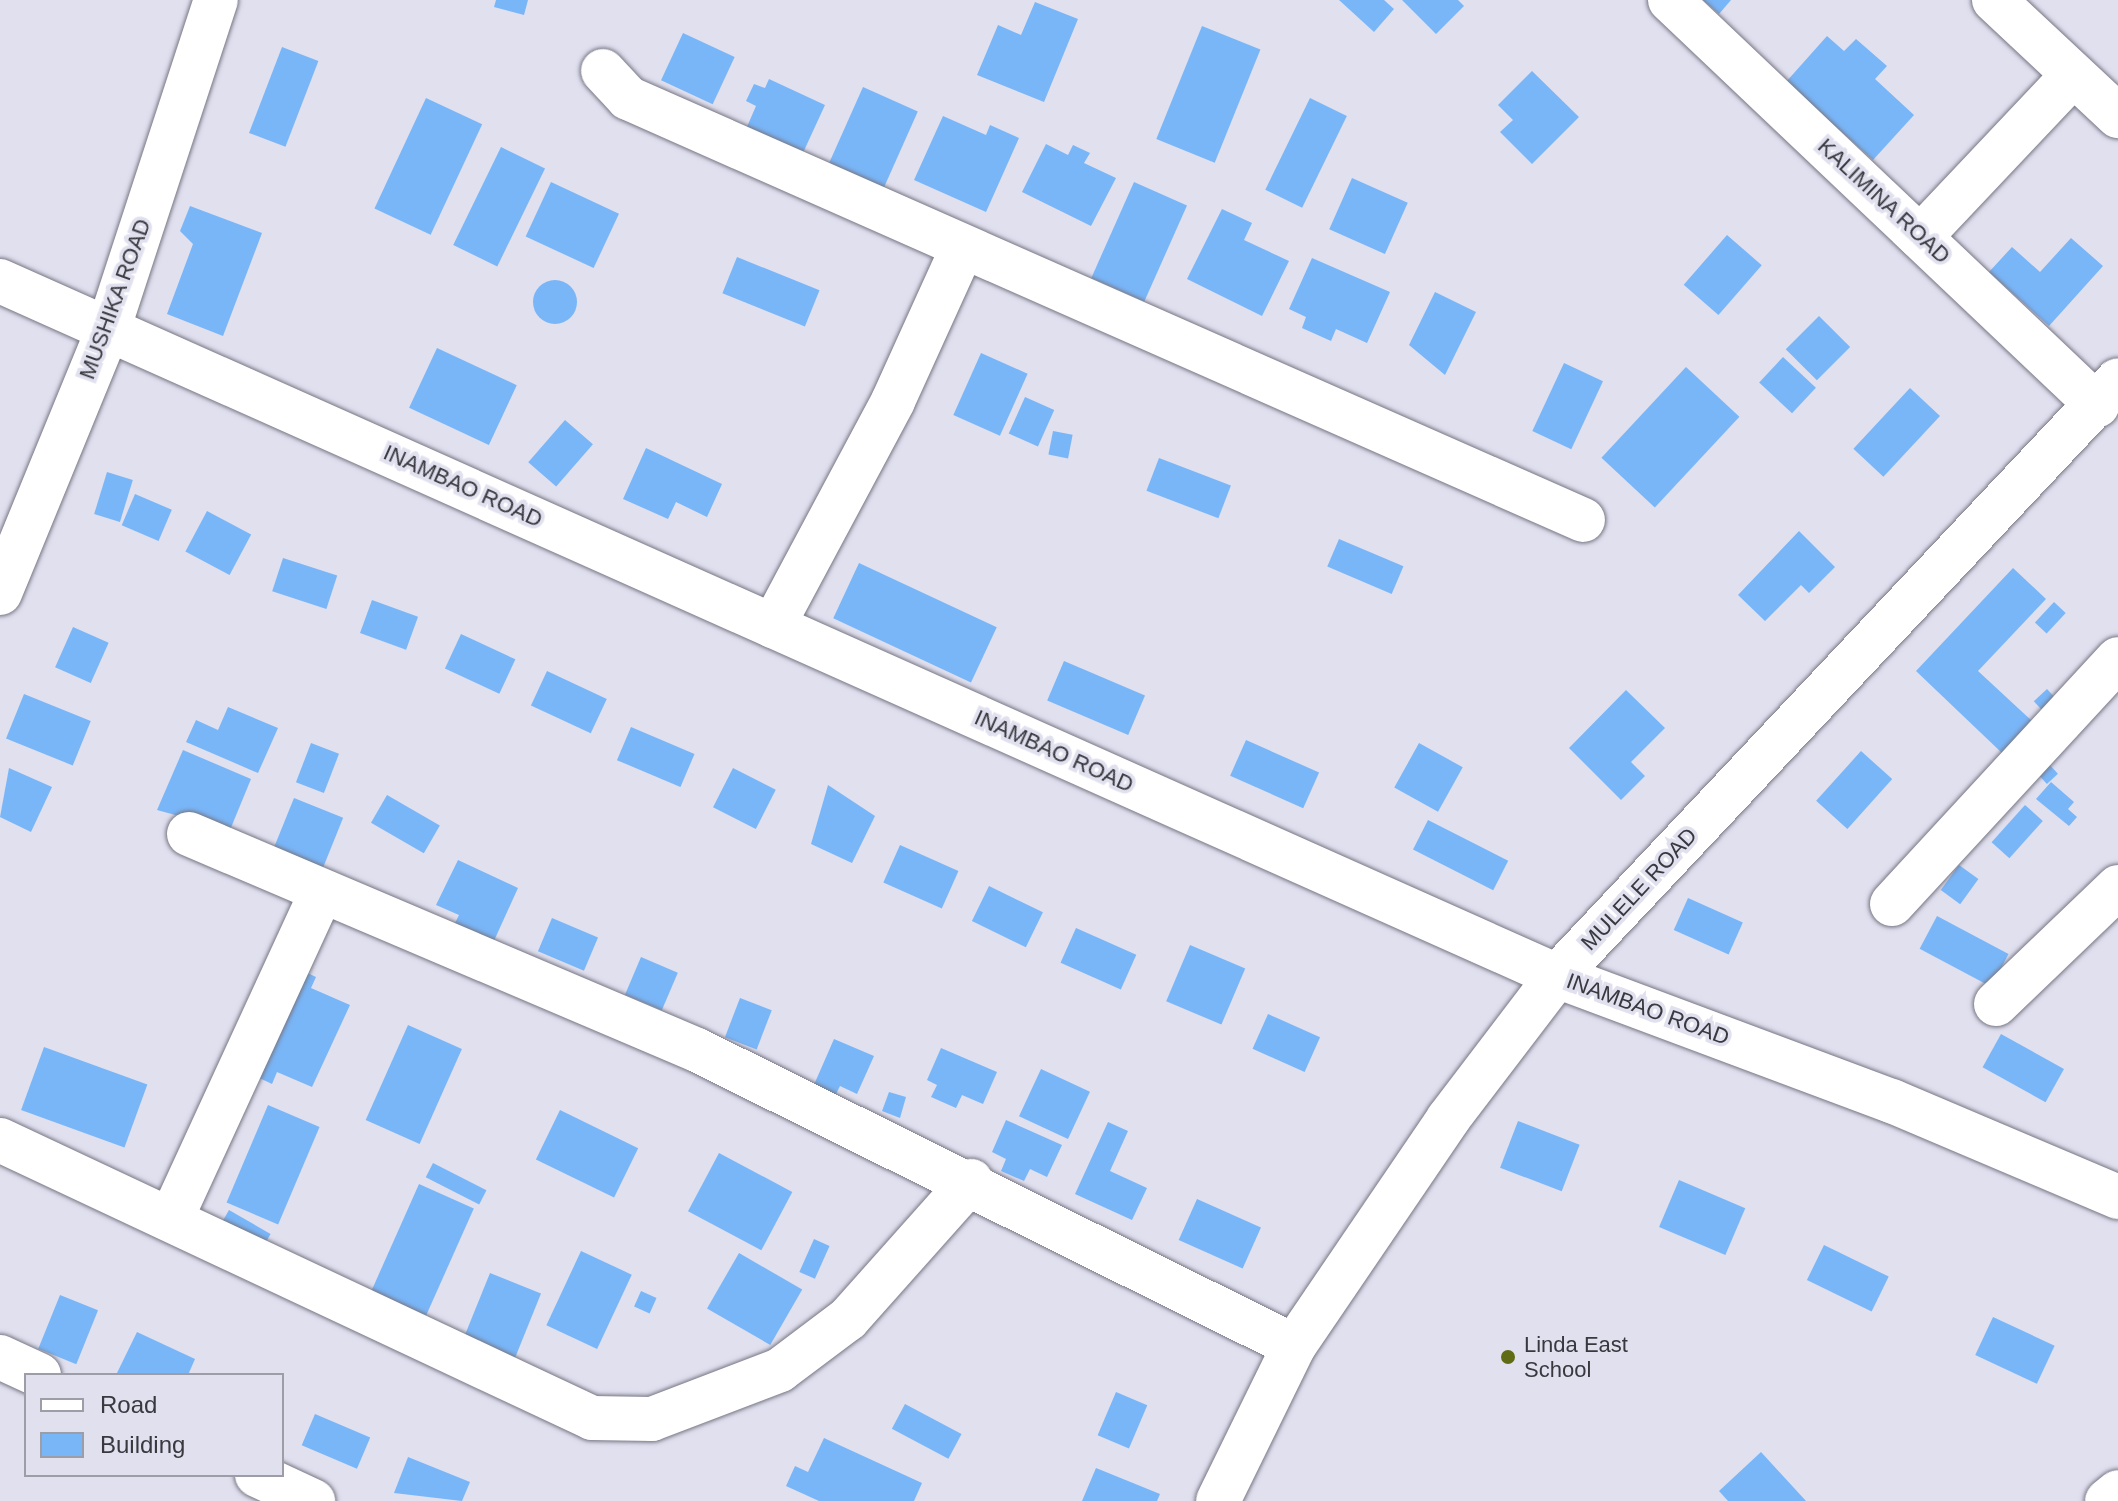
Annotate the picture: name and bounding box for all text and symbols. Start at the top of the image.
street label: KALIMINA ROAD [1812,133,1956,269]
street label: MUSHIKA ROAD [74,215,156,383]
street label: INAMBAO ROAD [379,439,547,533]
street label: INAMBAO ROAD [970,704,1138,798]
street label: MULELE ROAD [1576,822,1702,956]
street label: INAMBAO ROAD [1563,967,1733,1051]
place label: Linda East School [1524,1331,1628,1382]
marker: Linda East School [1499,1348,1517,1366]
legend [24,1373,284,1477]
text: Road [100,1391,157,1418]
text: Building [100,1431,185,1458]

